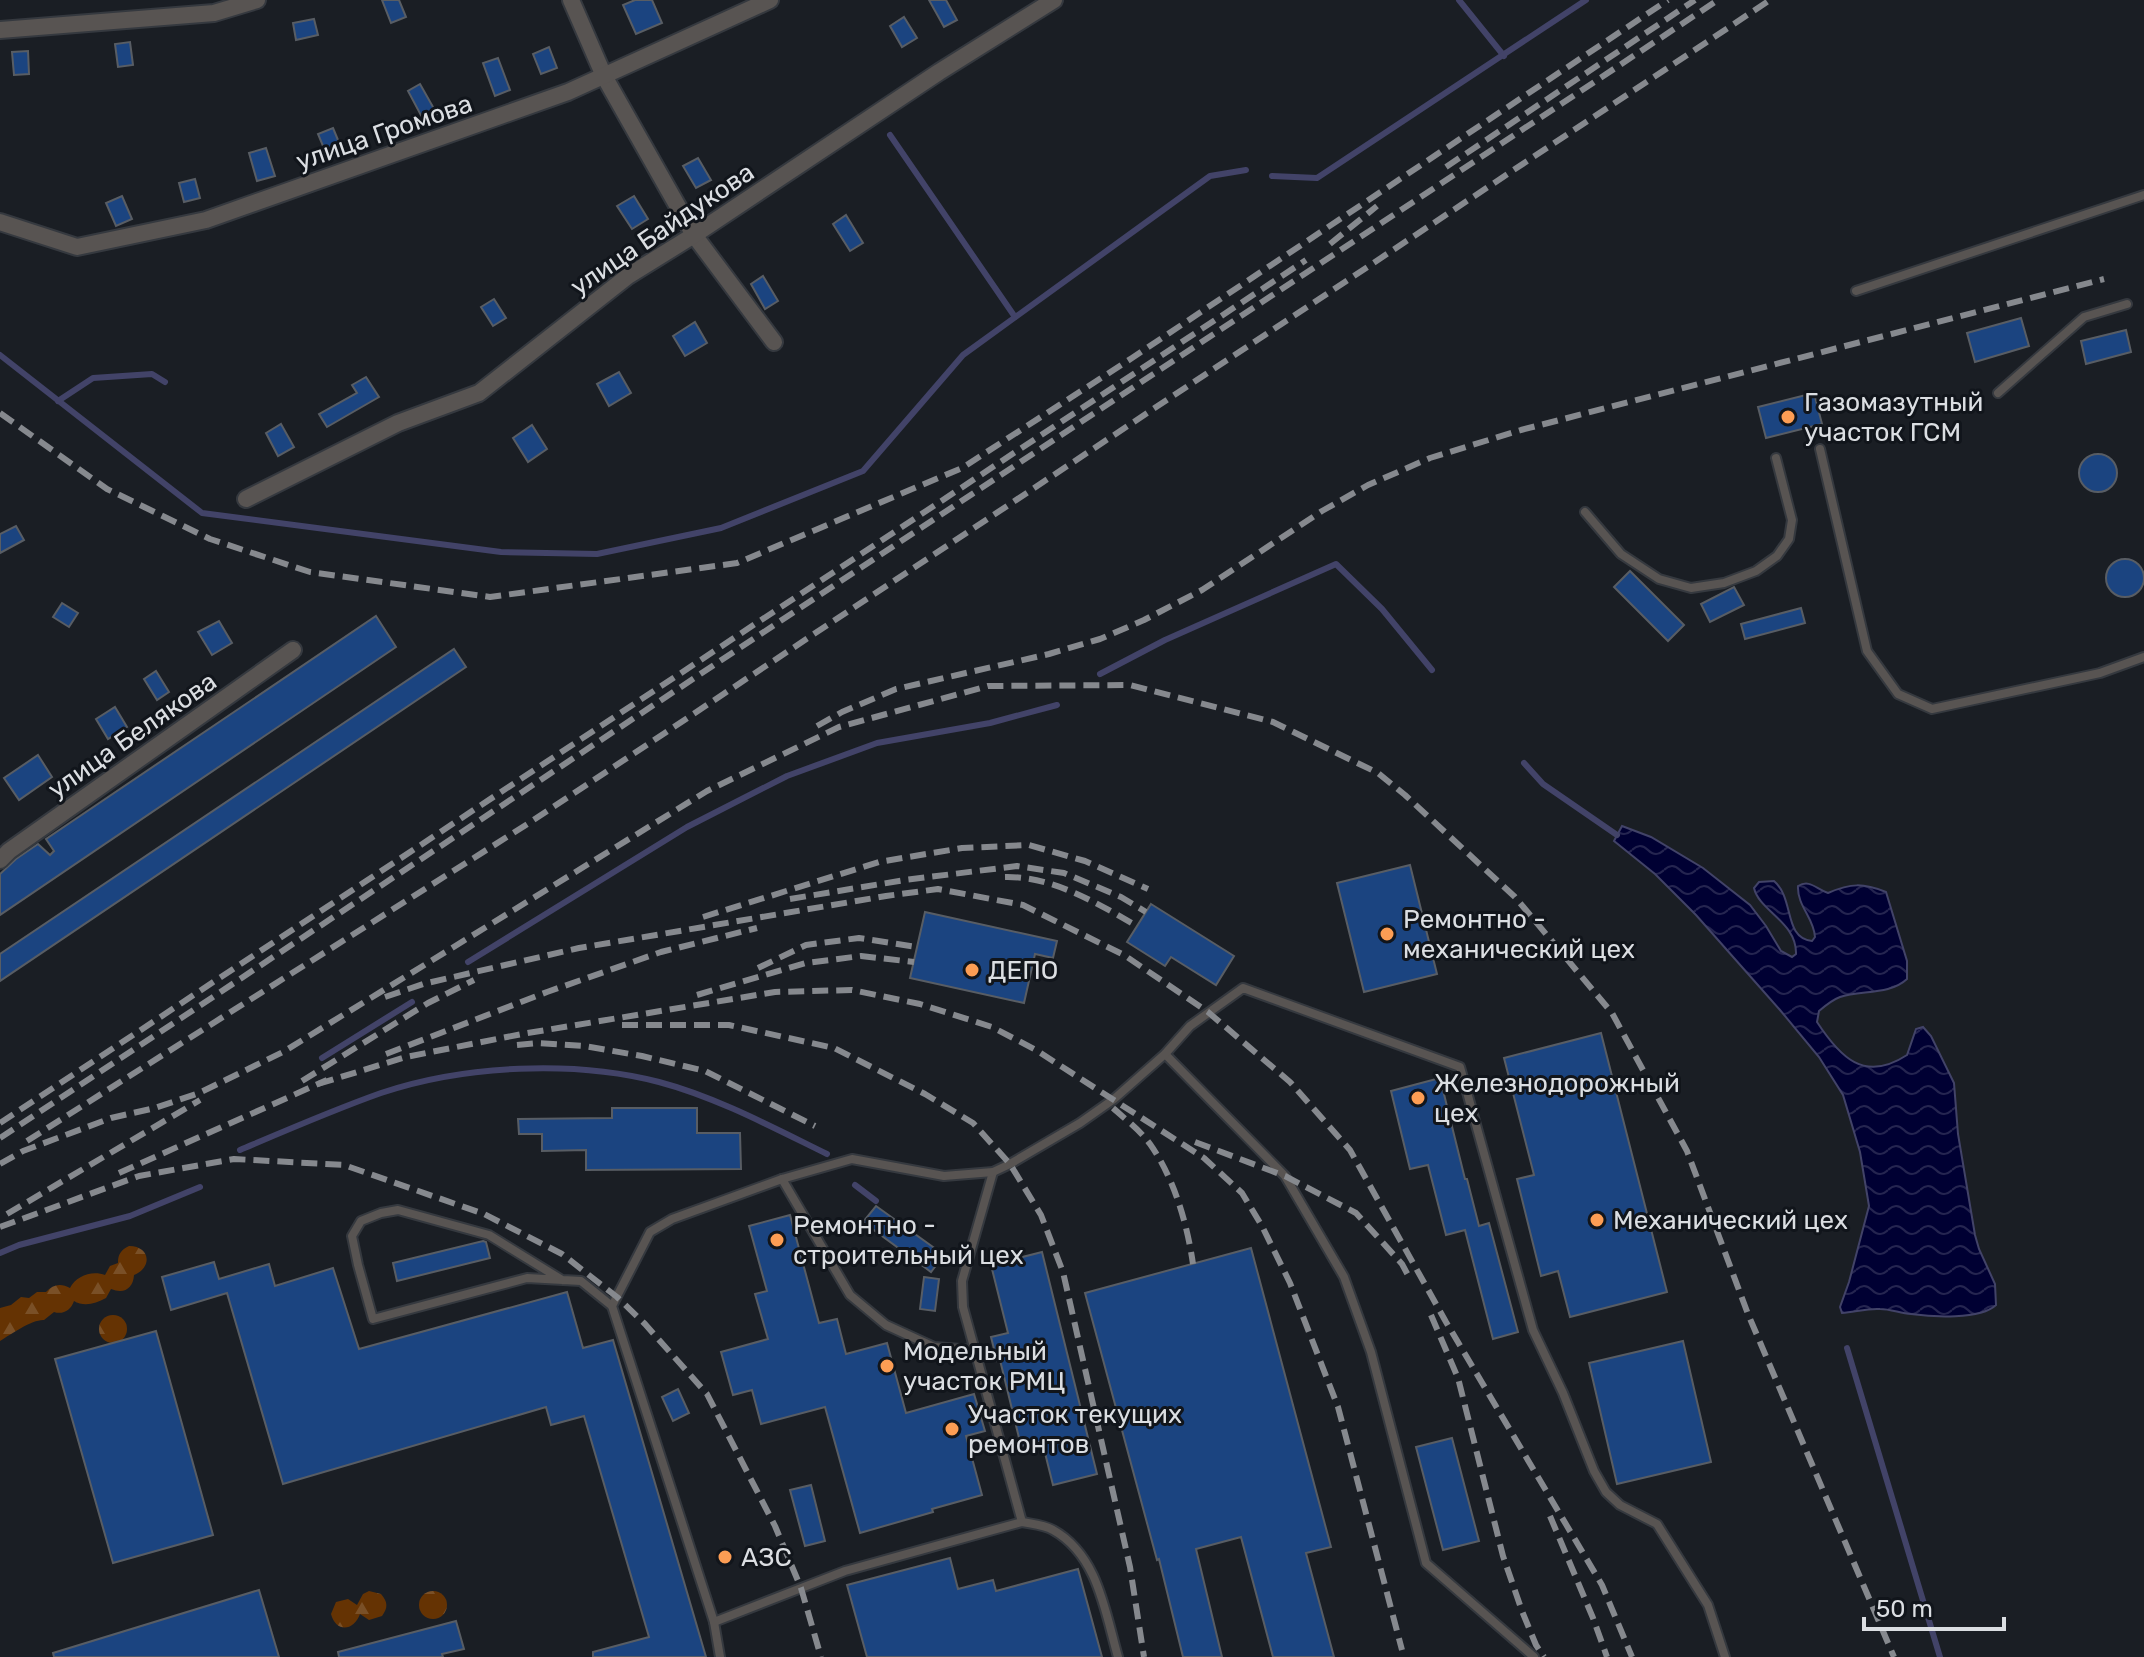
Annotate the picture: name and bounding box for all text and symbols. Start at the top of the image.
street label: улица Громова [292,88,476,177]
street label: улица Байдукова [564,156,760,302]
place label: Газомазутный участок ГСМ [1804,387,1983,448]
marker: Газомазутный участок ГСМ [1779,408,1797,426]
street label: улица Белякова [42,666,223,805]
place label: Ремонтно - механический цех [1403,904,1635,965]
marker: Ремонтно - механический цех [1378,925,1396,943]
place label: ДЕПО [988,955,1058,986]
marker: ДЕПО [963,961,981,979]
place label: Железнодорожный цех [1434,1068,1680,1129]
marker: Железнодорожный цех [1409,1089,1427,1107]
place label: Механический цех [1613,1205,1848,1236]
place label: Ремонтно - строительный цех [793,1210,1024,1271]
marker: Механический цех [1588,1211,1606,1229]
marker: Ремонтно - строительный цех [768,1231,786,1249]
place label: Модельный участок РМЦ [903,1336,1065,1397]
marker: Модельный участок РМЦ [878,1357,896,1375]
place label: Участок текущих ремонтов [968,1399,1182,1460]
marker: Участок текущих ремонтов [943,1420,961,1438]
place label: АЗС [741,1542,792,1573]
marker: АЗС [716,1548,734,1566]
scale bar [1864,1581,2004,1631]
text: 50 m [1876,1595,1933,1623]

